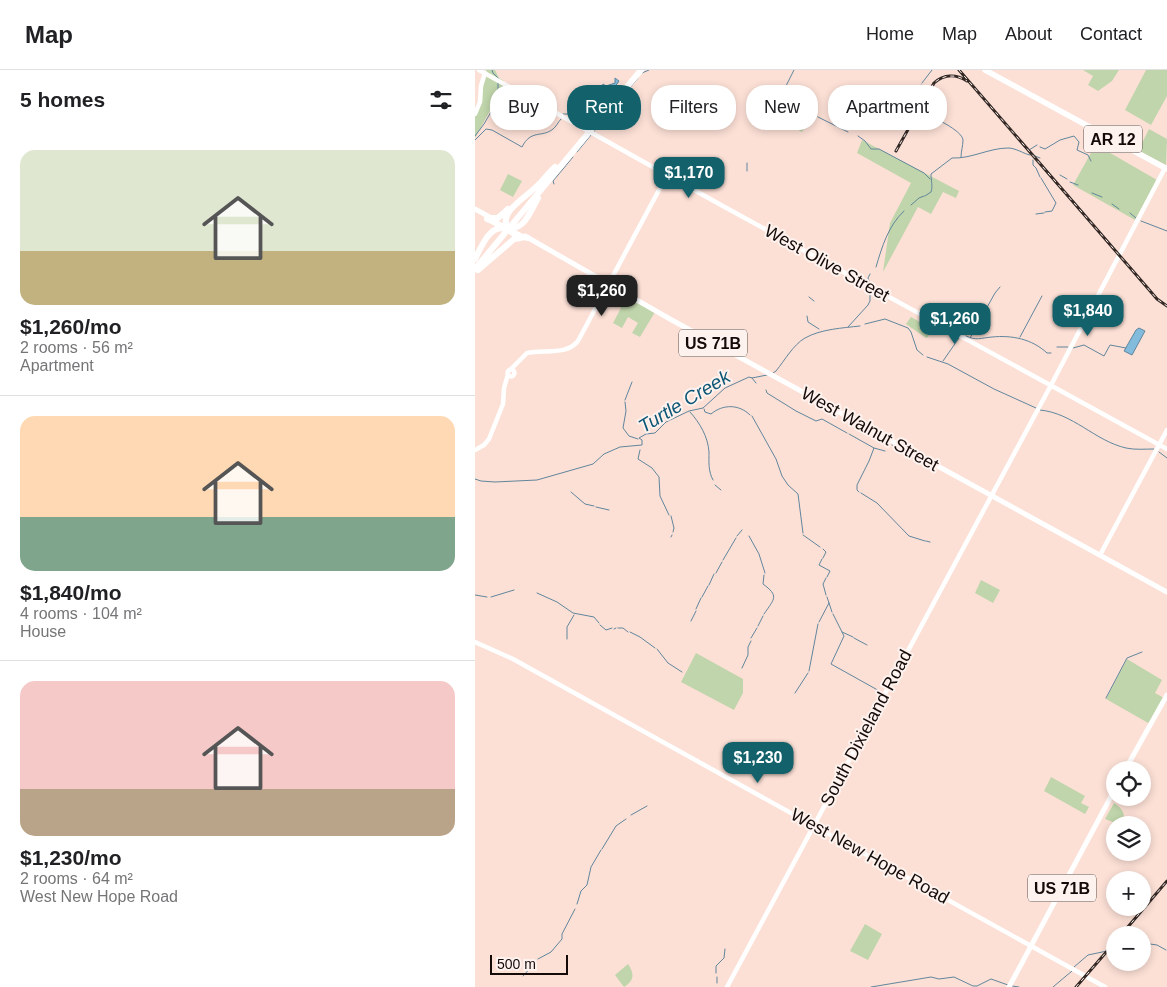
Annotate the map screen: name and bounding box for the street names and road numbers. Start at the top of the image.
road number: AR 12 [1084,126,1142,152]
street label: West Olive Street [761,220,893,306]
road number: US 71B [679,330,747,356]
street label: West Walnut Street [798,383,942,475]
street label: South Dixieland Road [816,646,916,810]
street label: West New Hope Road [787,804,953,908]
road number: US 71B [1028,874,1096,901]

